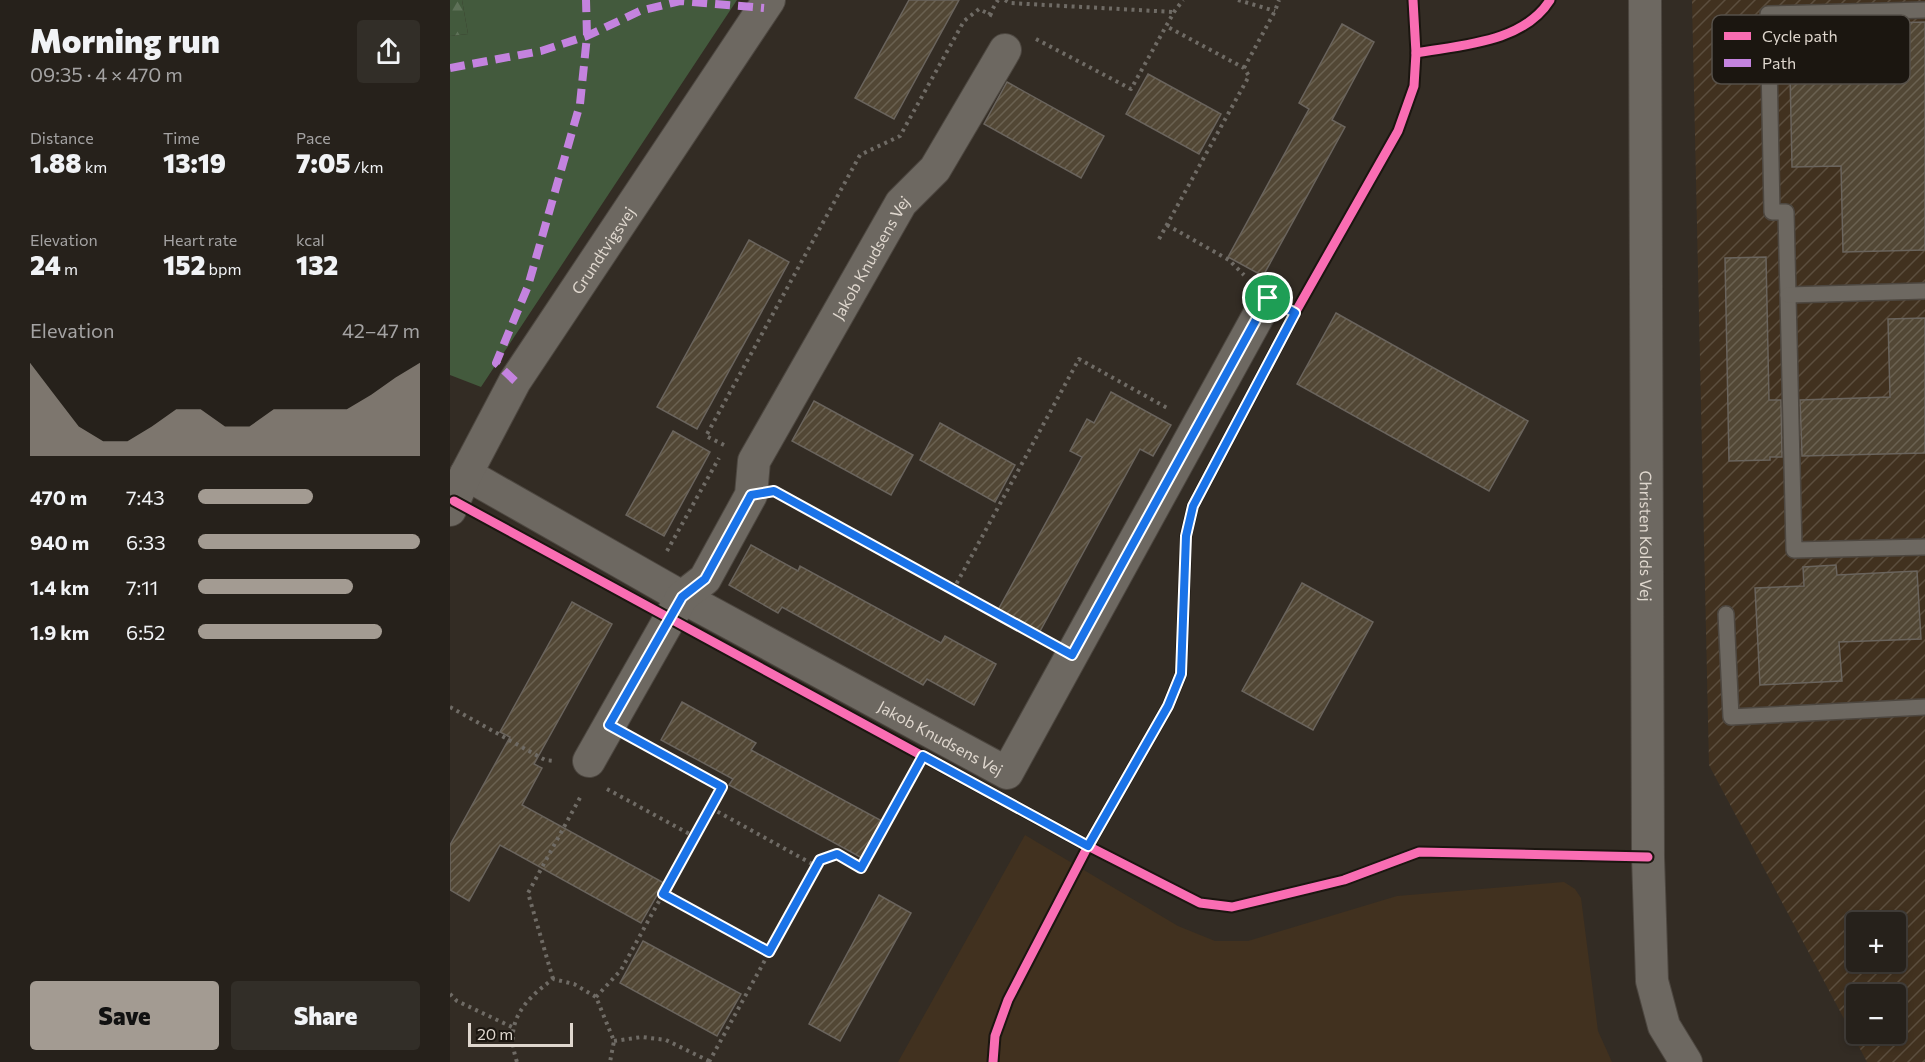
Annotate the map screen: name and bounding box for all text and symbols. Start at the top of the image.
legend [1712,15,1910,84]
text: Morning run [30,19,220,60]
button: share [357,20,420,83]
text: Cycle path [1762,26,1838,45]
text: Path [1762,53,1796,72]
text: 09:35 · 4 × 470 m [30,62,183,86]
text: Distance [30,128,94,147]
text: Time [163,128,200,147]
text: Pace [296,128,331,147]
text: 1.88 [30,147,82,178]
text: 13:19 [163,147,226,178]
text: 7:05 [296,147,351,178]
text: km [82,157,107,176]
text: /km [351,157,383,176]
street label: Jakob Knudsens Vej [827,191,913,323]
street label: Grundtvigsvej [567,203,638,297]
text: Elevation [30,230,98,249]
text: Heart rate [163,230,237,249]
text: kcal [296,230,325,249]
text: 24 [30,249,61,280]
text: 152 [163,249,205,280]
text: 132 [296,249,338,280]
text: m [61,259,78,278]
text: bpm [205,259,241,278]
pin [1242,272,1293,323]
icon: arrive [1251,281,1284,314]
text: Elevation [30,318,115,342]
text: 42–47 m [342,318,420,342]
street label: Christen Kolds Vej [1637,471,1657,601]
text: 470 m [30,485,87,509]
text: 7:43 [126,485,165,509]
text: 940 m [30,530,89,554]
text: 6:33 [126,530,166,554]
text: 1.4 km [30,575,89,599]
text: 7:11 [126,575,158,599]
text: 1.9 km [30,620,89,644]
text: 6:52 [126,620,165,644]
street label: Jakob Knudsens Vej [875,696,1007,779]
map controls [1846,912,1906,1044]
button: + [1846,912,1906,972]
button: Save [30,981,219,1050]
button: Share [231,981,420,1050]
button: − [1846,984,1906,1044]
scale bar [468,1020,573,1048]
text: 20 m [477,1024,513,1043]

